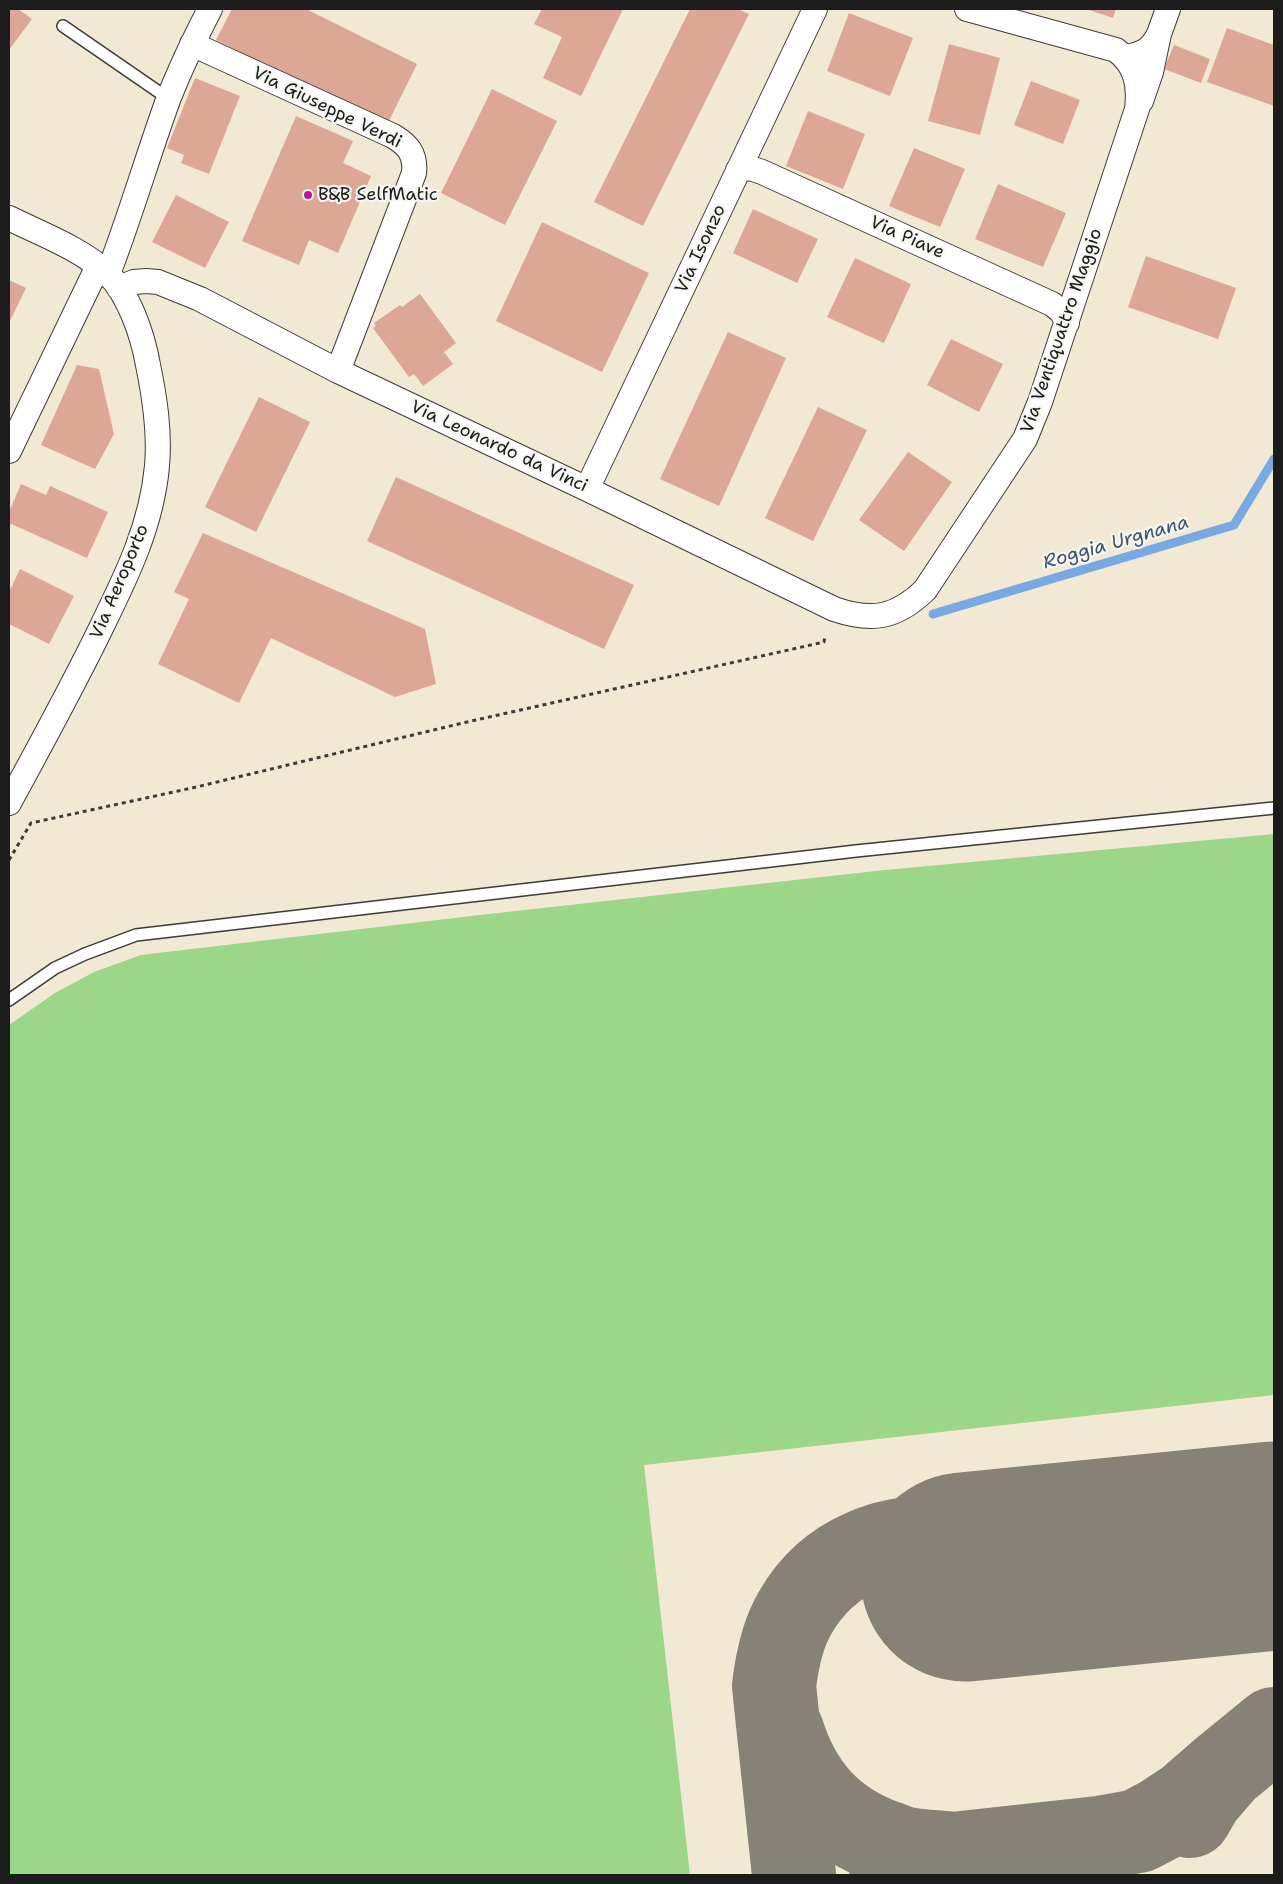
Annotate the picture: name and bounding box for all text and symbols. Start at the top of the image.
street label: Via Giuseppe Verdi [249,63,405,153]
place label: B&B SelfMatic [318,184,438,206]
marker: B&B SelfMatic [302,189,314,201]
street label: Via Isonzo [671,201,731,297]
street label: Via Piave [866,212,948,264]
street label: Via Ventiquattro Maggio [1017,226,1107,436]
street label: Via Leonardo da Vinci [407,396,591,498]
water label: Roggia Urgnana [1041,511,1191,575]
street label: Via Aeroporto [86,521,154,643]

